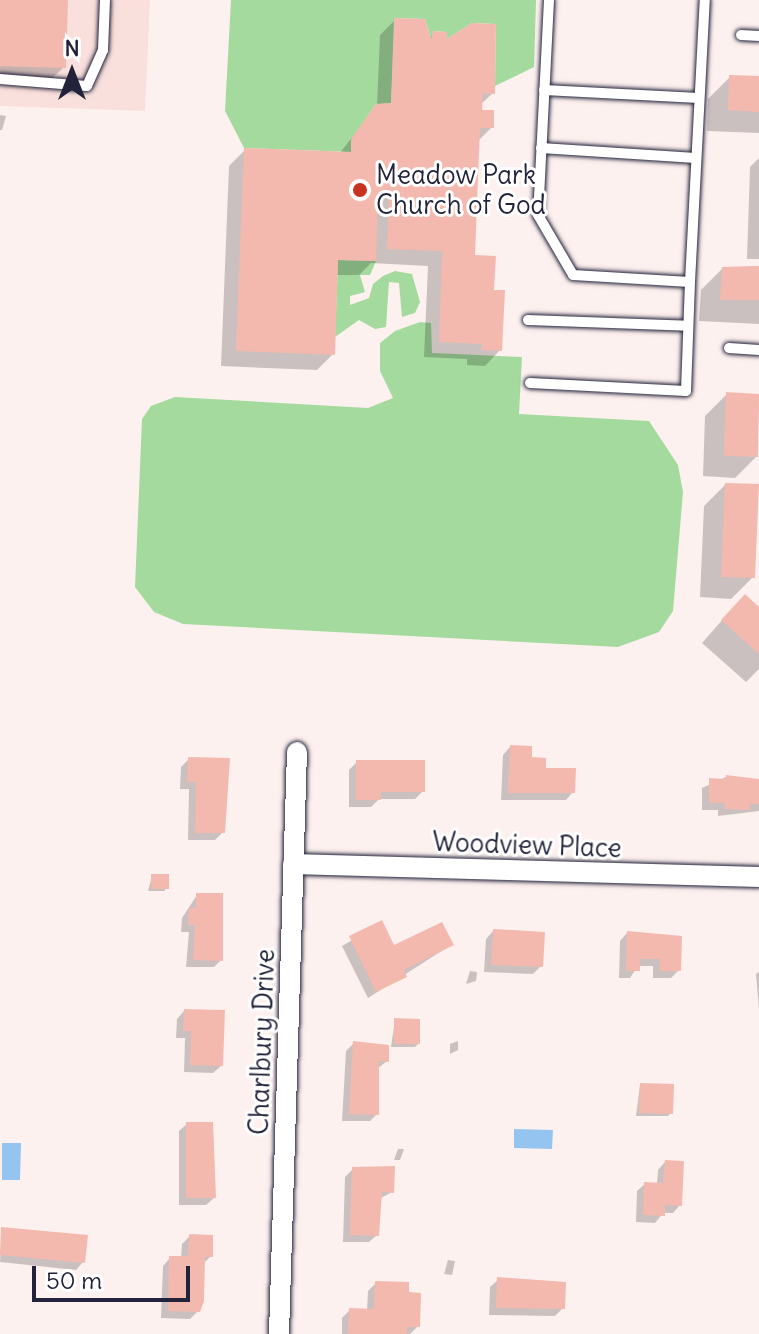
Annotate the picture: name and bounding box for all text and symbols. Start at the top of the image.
north arrow [32,32,112,112]
text: N [64,34,80,62]
place label: Meadow Park Church of God [376,159,546,220]
marker: Meadow Park Church of God [351,181,369,199]
street label: Woodview Place [432,826,622,864]
street label: Charlbury Drive [243,949,281,1135]
scale bar [36,1250,194,1300]
text: 50 m [46,1265,102,1295]

